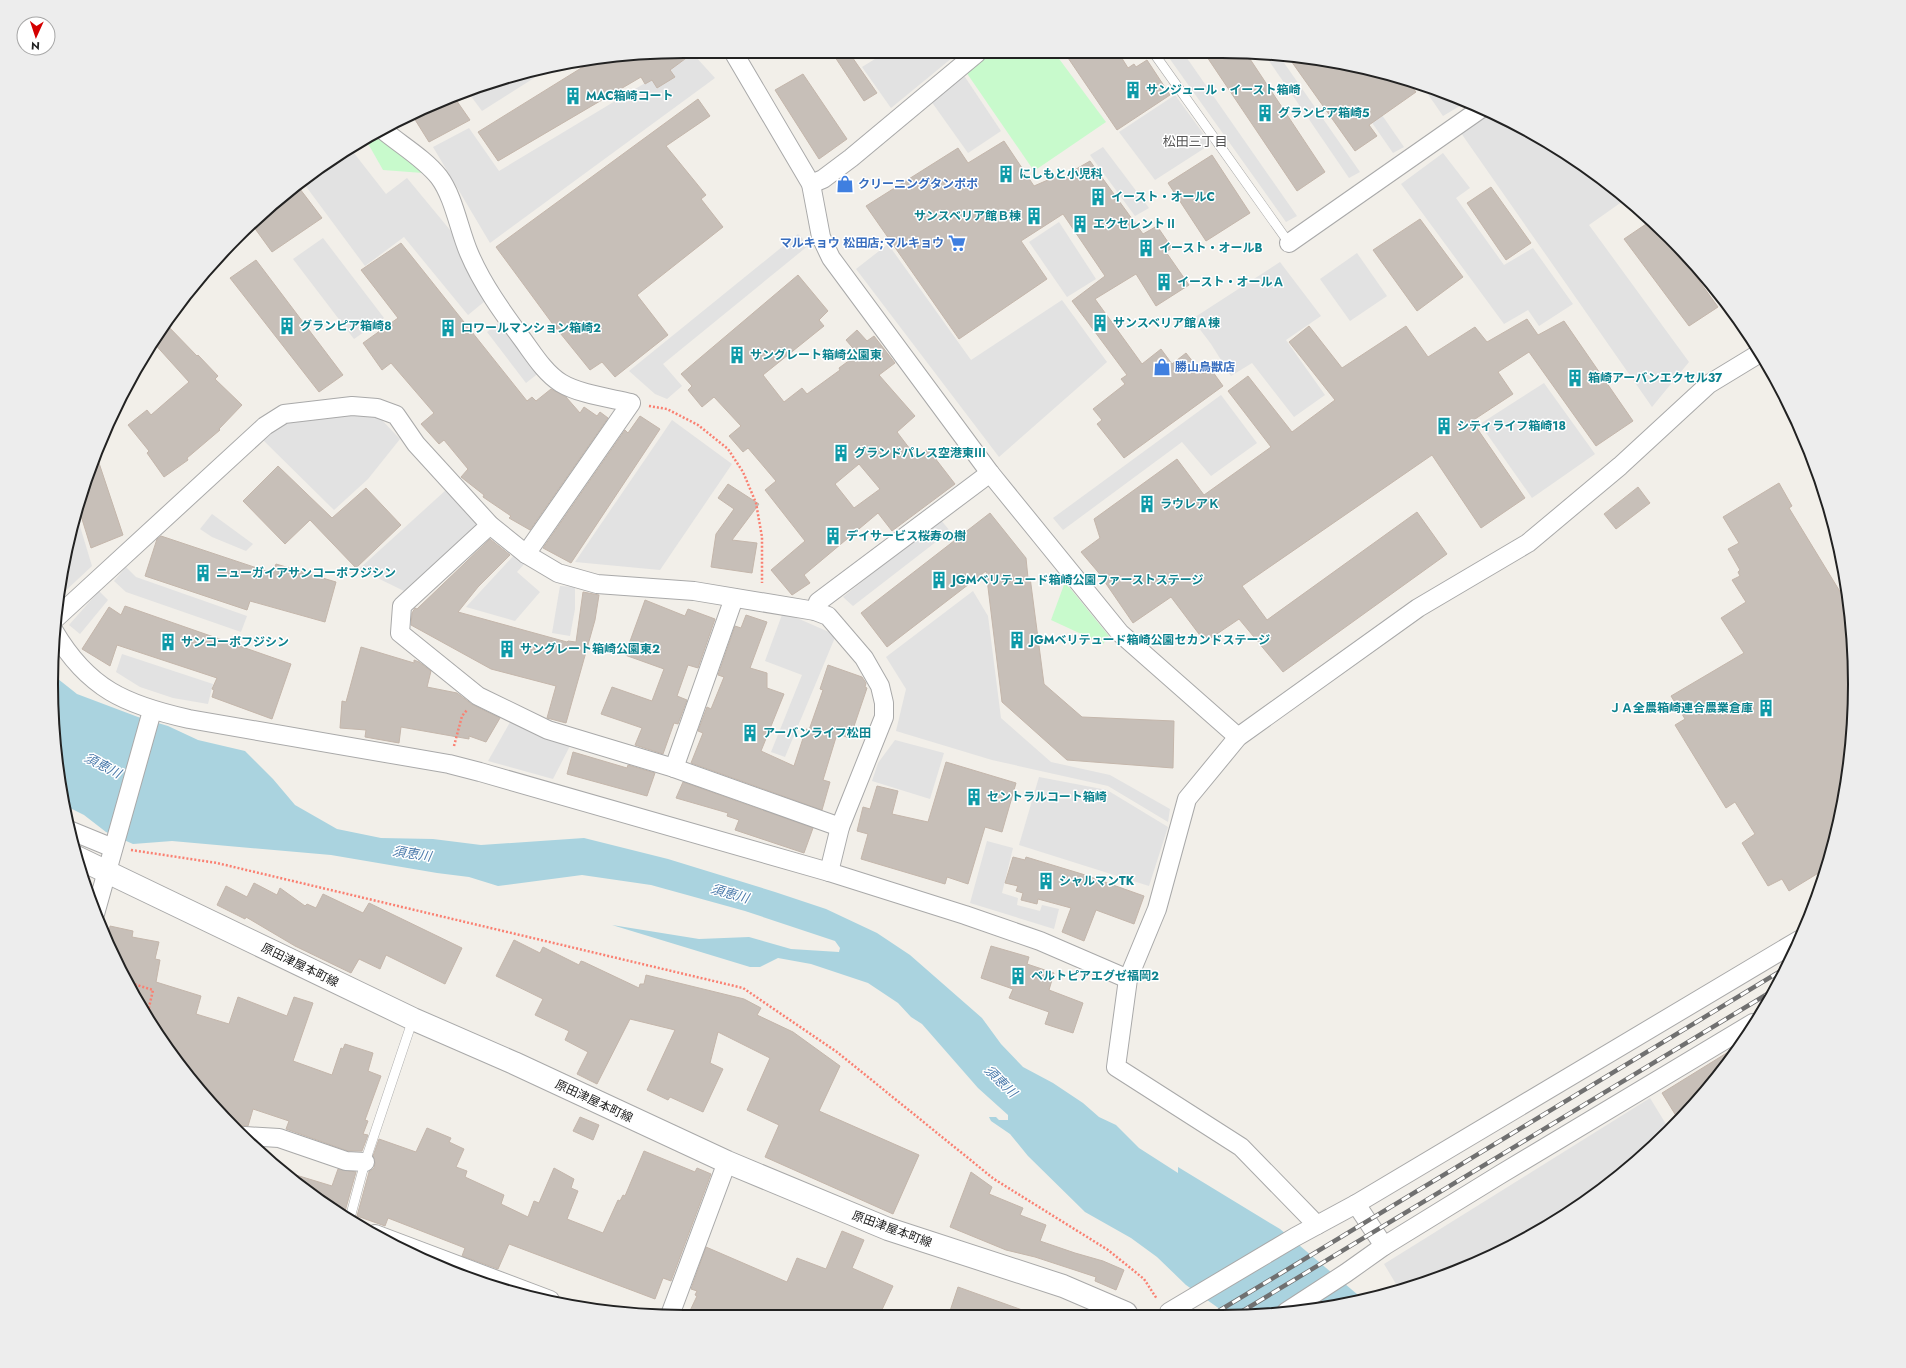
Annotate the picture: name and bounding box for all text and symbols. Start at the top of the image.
north arrow [16,16,56,56]
text: N [31,38,40,54]
building icon: サンジュール・イースト箱崎 [1123,80,1143,100]
place label: サンジュール・イースト箱崎 [1146,81,1301,99]
building icon: MAC箱崎コート [563,86,583,106]
place label: MAC箱崎コート [586,87,674,105]
building icon: グランピア箱崎５ [1255,103,1275,123]
place label: グランピア箱崎５ [1278,104,1370,122]
district label: 松田三丁目 [1162,132,1228,151]
building icon: にしもと小児科 [996,164,1016,184]
place label: にしもと小児科 [1019,165,1103,183]
shop icon: クリーニングタンポポ [835,174,855,194]
place label: クリーニングタンポポ [858,175,978,193]
building icon: イースト・オールC [1088,187,1108,207]
place label: イースト・オールC [1111,188,1215,206]
building icon: サンスベリア館Ｂ棟 [1024,206,1044,226]
place label: サンスベリア館Ｂ棟 [914,207,1021,225]
building icon: エクセレントⅡ [1070,214,1090,234]
place label: エクセレントⅡ [1093,215,1177,233]
supermarket icon: マルキョウ 松田店;マルキョウ [947,233,967,253]
place label: マルキョウ 松田店;マルキョウ [780,234,944,252]
building icon: イースト・オールB [1136,238,1156,258]
place label: イースト・オールB [1159,239,1262,257]
building icon: イースト・オールＡ [1154,272,1174,292]
place label: イースト・オールＡ [1177,273,1284,291]
building icon: サンスベリア館Ａ棟 [1090,313,1110,333]
place label: サンスベリア館Ａ棟 [1113,314,1220,332]
building icon: グランピア箱崎８ [277,316,297,336]
place label: グランピア箱崎８ [300,317,392,335]
building icon: ロワールマンション箱崎２ [438,318,458,338]
place label: ロワールマンション箱崎２ [461,319,601,337]
building icon: サングレート箱崎公園東 [727,345,747,365]
place label: サングレート箱崎公園東 [750,346,882,364]
shop icon: 勝山鳥獣店 [1152,357,1172,377]
place label: 勝山鳥獣店 [1175,358,1235,376]
building icon: 箱崎アーバンエクセル37 [1565,368,1585,388]
place label: 箱崎アーバンエクセル37 [1588,369,1723,387]
building icon: シティライフ箱崎18 [1434,416,1454,436]
place label: シティライフ箱崎18 [1457,417,1566,435]
building icon: グランドパレス空港東Ⅲ [831,443,851,463]
place label: グランドパレス空港東Ⅲ [854,444,986,462]
building icon: ラウレアＫ [1137,494,1157,514]
place label: ラウレアＫ [1160,495,1220,513]
building icon: デイサービス桜寿の樹 [823,526,843,546]
place label: デイサービス桜寿の樹 [846,527,966,545]
building icon: ニューガイアサンコーポフジシン [193,563,213,583]
place label: ニューガイアサンコーポフジシン [216,564,396,582]
building icon: JGMベリテュード箱崎公園ファーストステージ [929,570,949,590]
place label: JGMベリテュード箱崎公園ファーストステージ [950,571,1204,589]
building icon: JGMベリテュード箱崎公園セカンドステージ [1007,630,1027,650]
place label: JGMベリテュード箱崎公園セカンドステージ [1028,631,1270,649]
building icon: サンコーポフジシン [158,632,178,652]
place label: サンコーポフジシン [181,633,289,651]
building icon: サングレート箱崎公園東２ [497,639,517,659]
place label: サングレート箱崎公園東２ [520,640,660,658]
building icon: ＪＡ全農箱崎連合農業倉庫 [1756,698,1776,718]
place label: ＪＡ全農箱崎連合農業倉庫 [1609,699,1753,717]
building icon: アーバンライフ松田 [740,723,760,743]
place label: アーバンライフ松田 [763,724,871,742]
water label: 須恵川 [81,748,126,784]
building icon: セントラルコート箱崎 [964,787,984,807]
place label: セントラルコート箱崎 [987,788,1107,806]
water label: 須恵川 [391,841,435,866]
building icon: シャルマンTK [1036,871,1056,891]
place label: シャルマンTK [1059,872,1135,890]
water label: 須恵川 [708,879,753,909]
street label: 原田津屋本町線 [258,938,342,992]
building icon: ベルトピアエグゼ福岡２ [1008,966,1028,986]
place label: ベルトピアエグゼ福岡２ [1031,967,1159,985]
water label: 須恵川 [980,1061,1023,1103]
street label: 原田津屋本町線 [552,1075,636,1127]
street label: 原田津屋本町線 [849,1206,935,1252]

